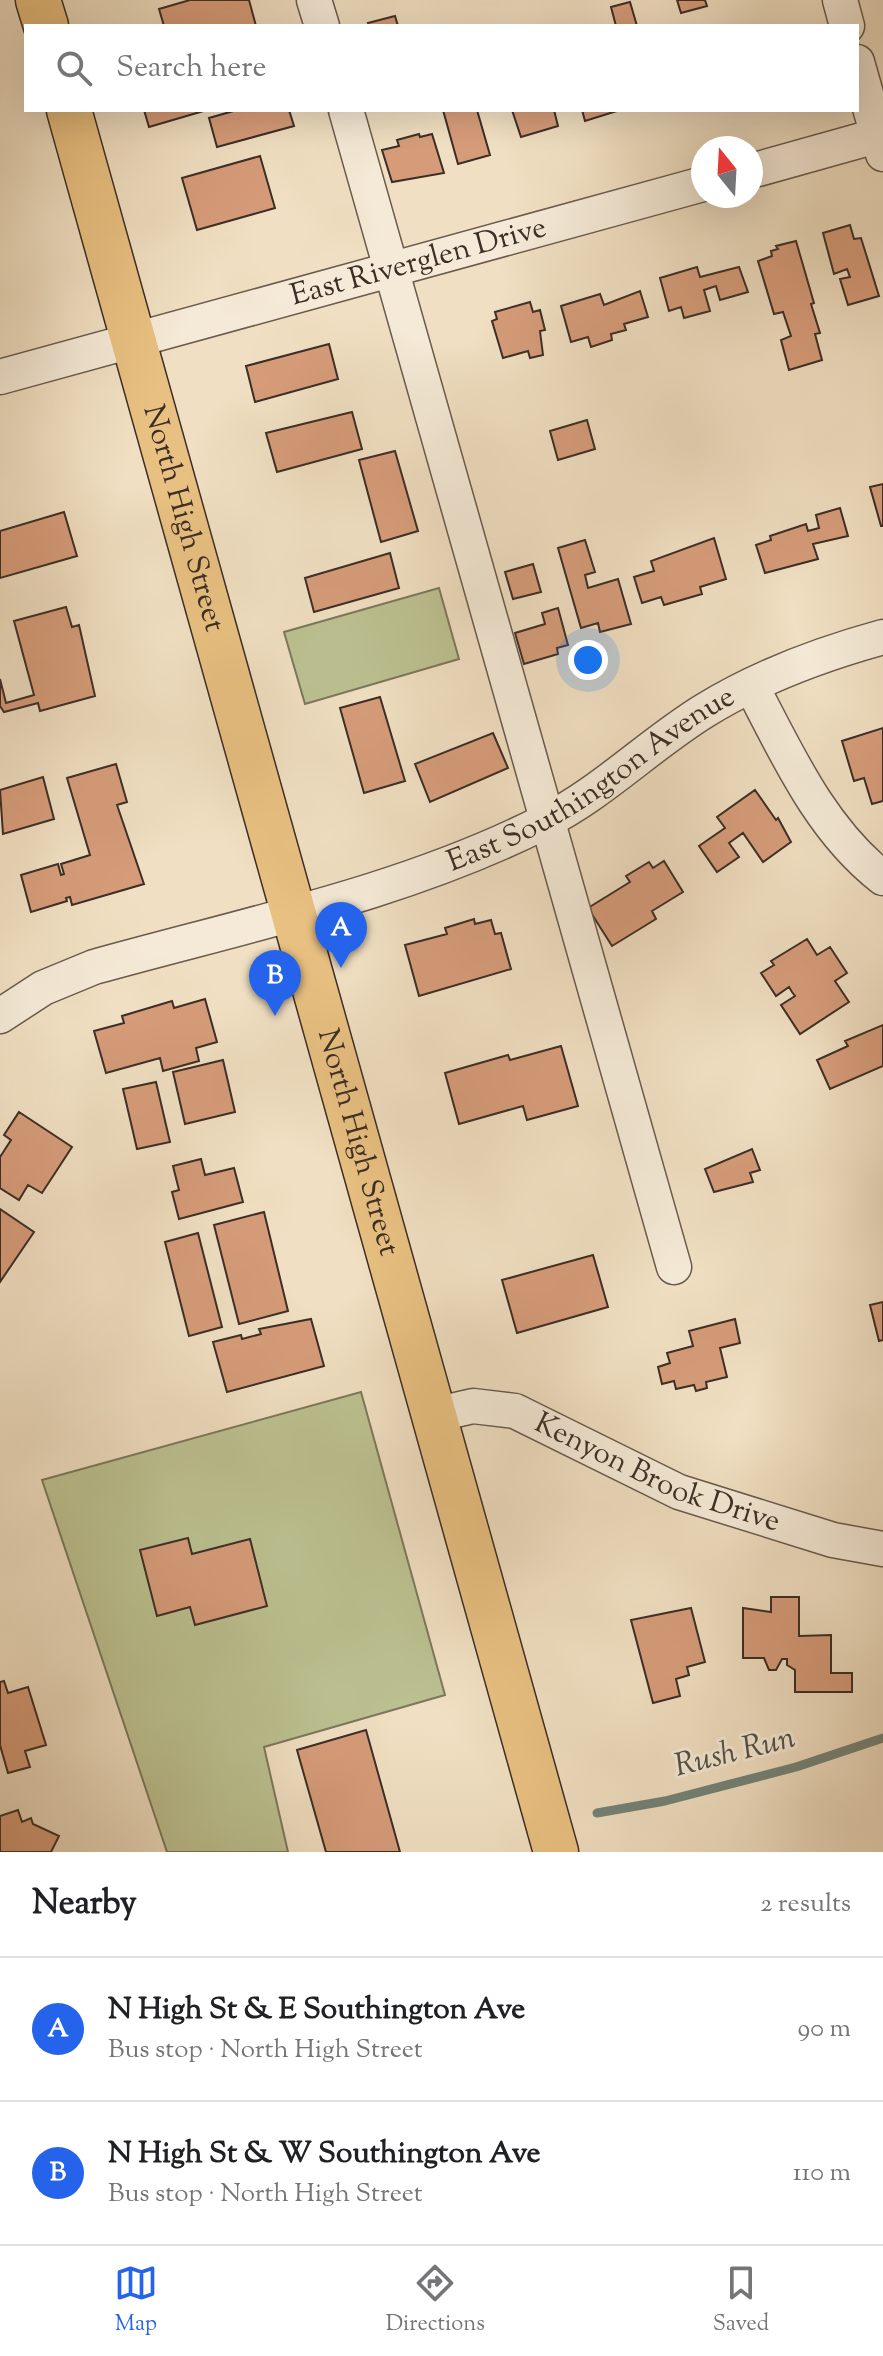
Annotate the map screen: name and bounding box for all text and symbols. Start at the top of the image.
search box [24,24,859,112]
icon: search [52,46,96,90]
text: Search here [116,47,266,90]
north arrow [691,136,763,208]
street label: East Riverglen Drive [286,206,551,318]
street label: North High Street [131,400,235,637]
your location [568,640,608,680]
street label: East Southington Avenue [441,676,743,884]
pin: A [315,902,367,968]
pin: B [249,950,301,1016]
street label: North High Street [305,1024,410,1261]
street label: Kenyon Brook Drive [527,1402,785,1544]
water label: Rush Run [670,1716,800,1790]
text: Nearby [32,1880,137,1929]
text: 2 results [760,1886,851,1923]
text: N High St & E Southington Ave [108,1989,525,2032]
text: A [47,2011,69,2048]
text: 90 m [798,2011,851,2048]
text: Bus stop · North High Street [108,2032,423,2069]
text: N High St & W Southington Ave [108,2133,540,2176]
text: B [50,2155,66,2192]
text: 110 m [793,2155,851,2192]
text: Bus stop · North High Street [108,2176,423,2213]
tab: Map [114,2261,158,2341]
tab: Directions [386,2261,485,2341]
tab: Saved [713,2261,769,2341]

